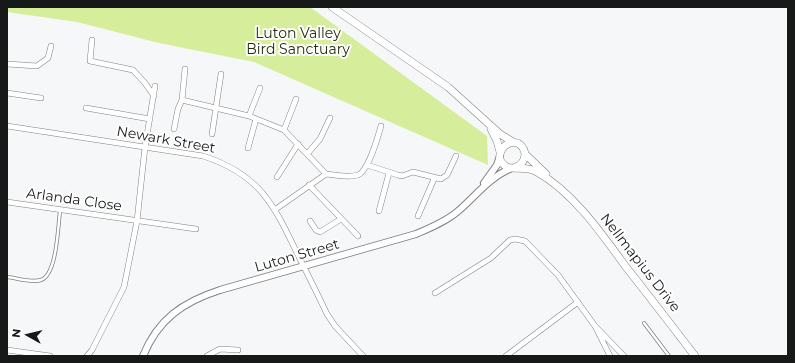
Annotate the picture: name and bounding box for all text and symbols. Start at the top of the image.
park label: Luton Valley Bird Sanctuary [246,26,350,58]
street label: Newark Street [115,123,217,157]
street label: Arlanda Close [25,185,123,215]
street label: Nellmapius Drive [596,210,684,316]
street label: Luton Street [253,236,341,276]
north arrow [8,315,48,355]
text: N [9,328,24,339]

